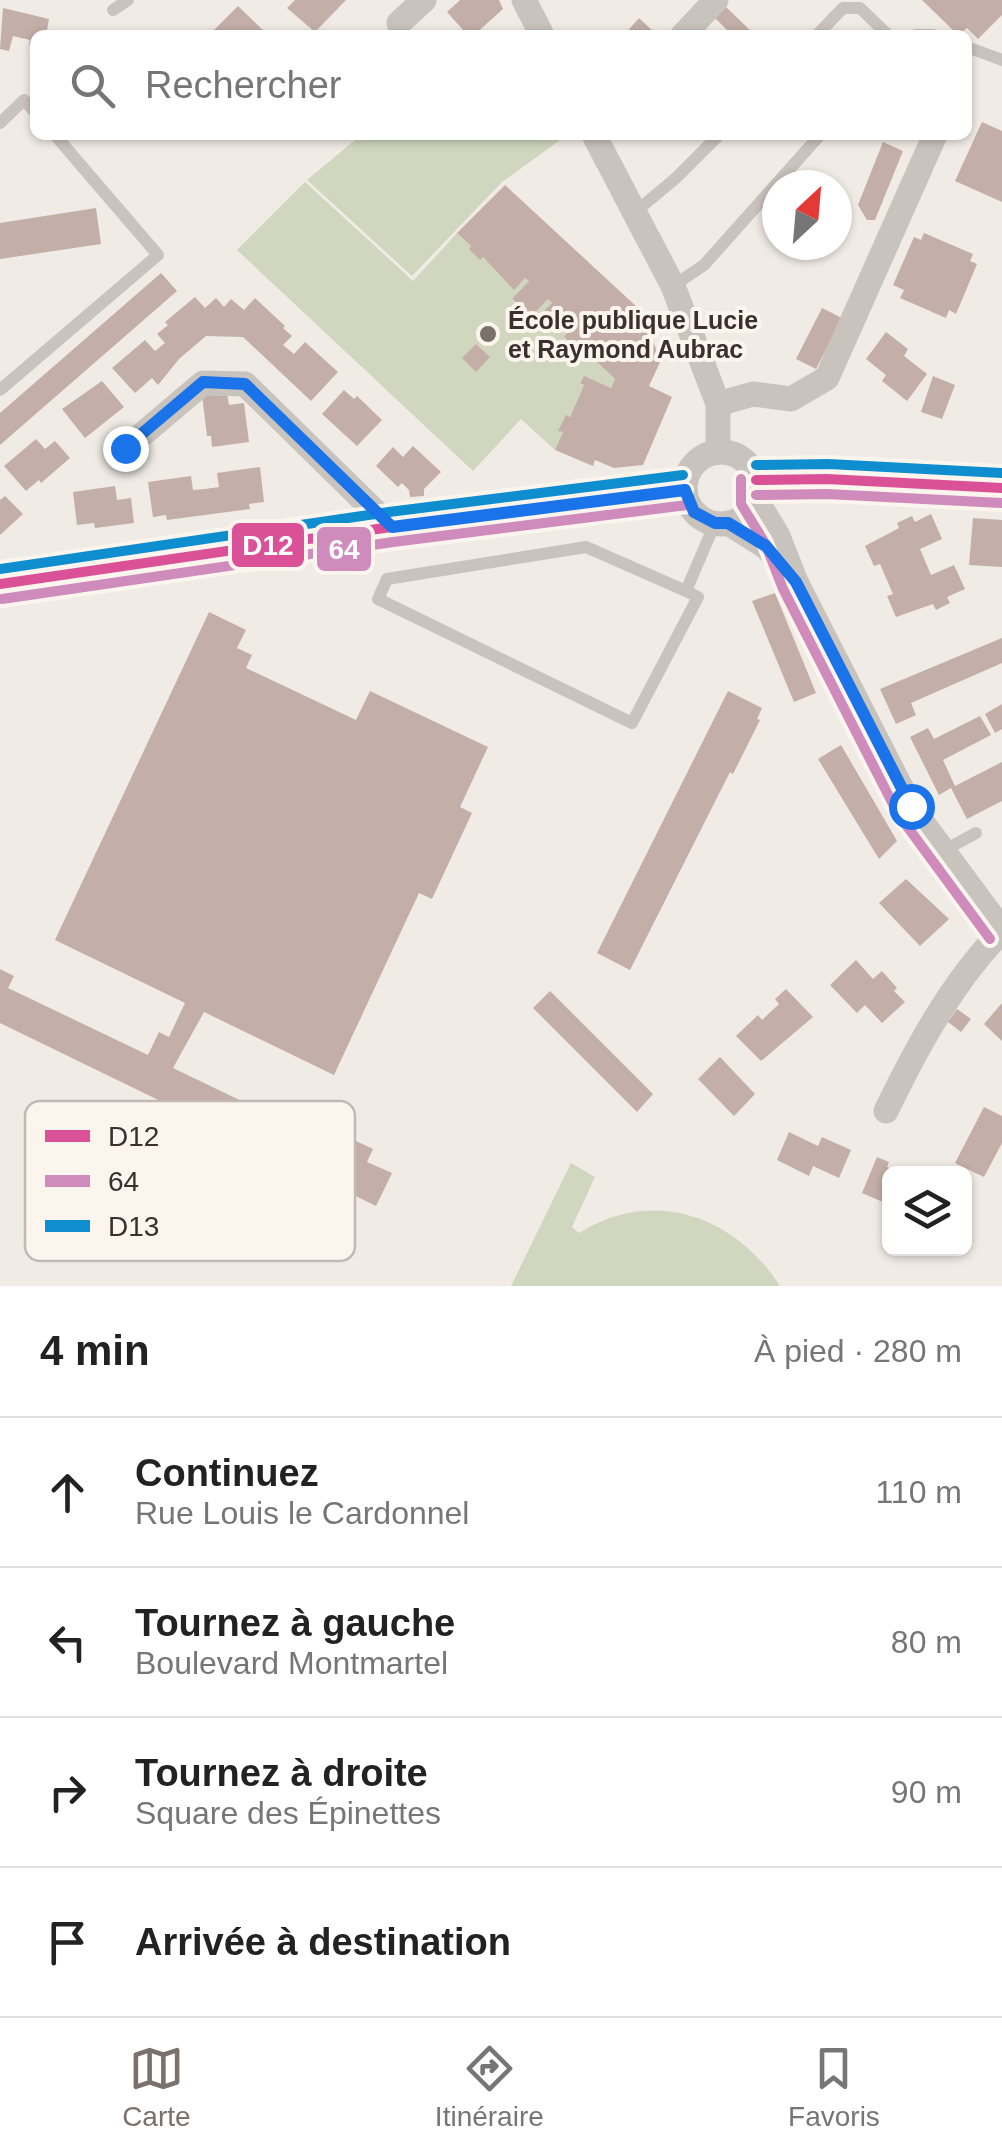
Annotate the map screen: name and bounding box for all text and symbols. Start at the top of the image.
search box [30,30,972,140]
icon: search [65,58,120,113]
text: Rechercher [145,64,341,106]
north arrow [762,170,852,260]
place label: École publique Lucie et Raymond Aubrac [508,306,758,363]
marker: École publique Lucie et Raymond Aubrac [477,323,499,345]
route end [103,426,149,472]
line badge: D12 [230,521,306,569]
line badge: 64 [315,525,373,573]
text: D12 [242,530,294,561]
text: 64 [328,534,360,565]
route start [889,784,935,830]
legend [25,1101,355,1261]
text: D12 [108,1121,159,1152]
text: 64 [108,1166,139,1197]
map controls [882,1166,972,1256]
button: layers [882,1166,972,1256]
text: D13 [108,1211,159,1242]
text: 4 min [40,1327,150,1374]
text: À pied · 280 m [754,1333,962,1369]
text: Continuez [135,1452,319,1494]
icon: ahead [40,1465,95,1520]
text: 110 m [875,1474,962,1510]
text: Rue Louis le Cardonnel [135,1495,469,1531]
text: Tournez à gauche [135,1602,455,1644]
icon: left [40,1615,95,1670]
text: 80 m [891,1624,962,1660]
text: Boulevard Montmartel [135,1645,448,1681]
text: Tournez à droite [135,1752,428,1794]
icon: right [40,1765,95,1820]
text: 90 m [891,1774,962,1810]
text: Square des Épinettes [135,1795,441,1831]
icon: arrive [40,1915,95,1970]
text: Arrivée à destination [135,1921,511,1963]
tab: Carte [122,2041,191,2133]
tab: Itinéraire [435,2041,544,2133]
tab: Favoris [788,2041,880,2133]

